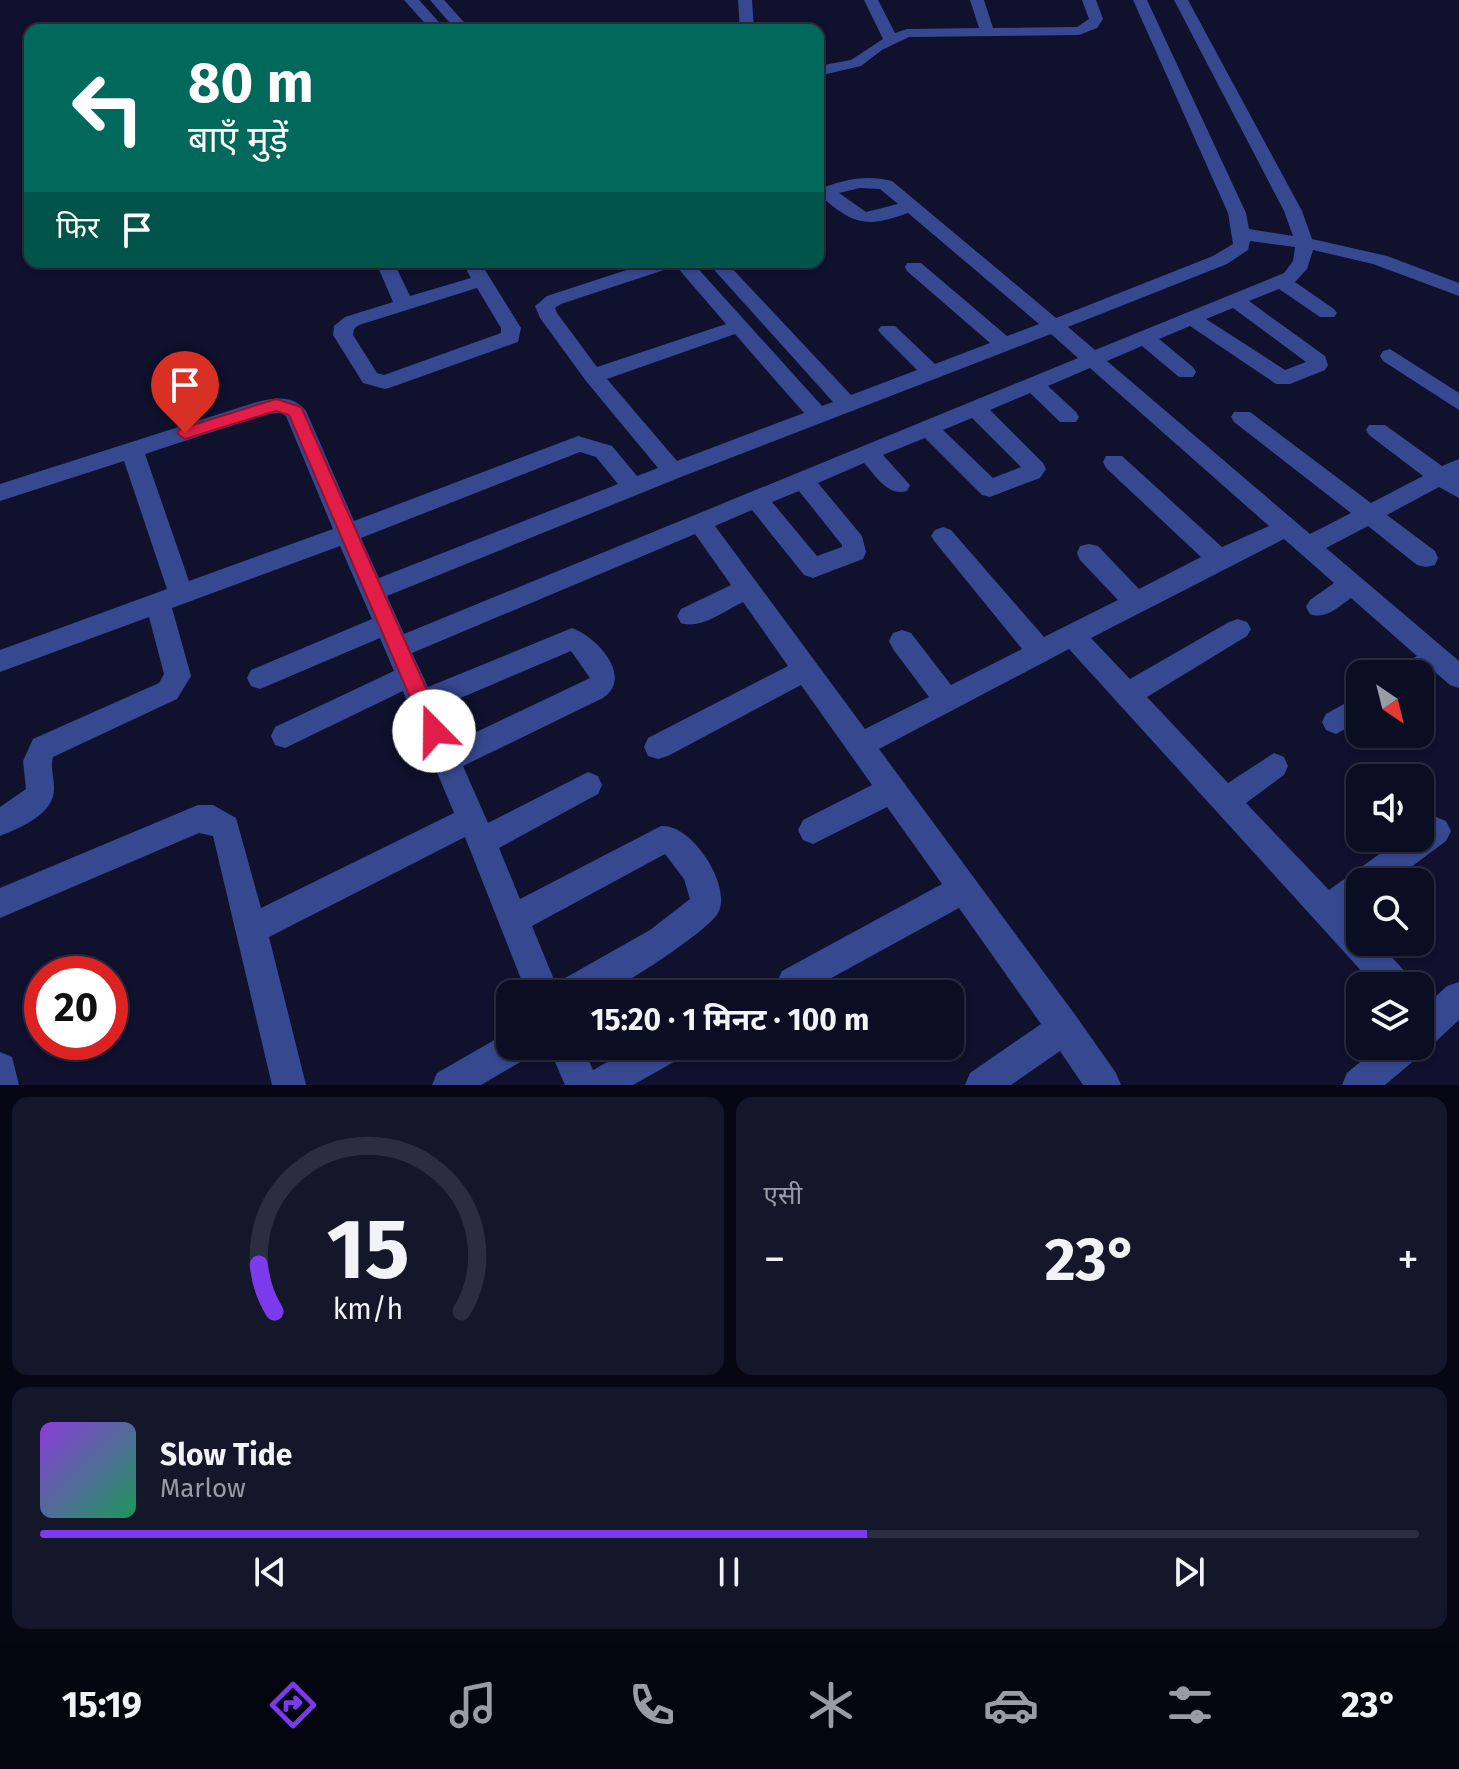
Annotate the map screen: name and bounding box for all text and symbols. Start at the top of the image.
text: 80 m [188,50,314,117]
icon: left [56,56,160,160]
text: बाएँ मुड़ें [188,118,288,162]
icon: arrive [115,208,159,252]
text: फिर [56,210,99,246]
pin [151,351,219,433]
icon: arrive [163,363,207,407]
north arrow [1346,660,1434,748]
map controls [1346,660,1434,1060]
position arrow [392,689,476,773]
button: sound [1346,764,1434,852]
button: search [1346,868,1434,956]
speed limit sign: 20 [24,956,128,1060]
button: layers [1346,972,1434,1060]
text: 15:20 · 1 मिनट · 100 m [591,1002,869,1038]
text: एसी [764,1180,802,1211]
text: 15 [326,1200,409,1300]
text: 23° [1045,1224,1138,1296]
text: − [764,1233,786,1286]
text: + [1397,1233,1419,1286]
text: km/h [332,1292,403,1327]
text: Slow Tide [160,1437,292,1473]
text: Marlow [160,1473,246,1504]
icon: previous [248,1550,292,1594]
icon: pause [707,1550,751,1594]
icon: next [1167,1550,1211,1594]
icon: directions [265,1677,321,1733]
icon: music [445,1677,501,1733]
icon: phone [624,1677,680,1733]
icon: climate [803,1677,859,1733]
icon: car [983,1677,1039,1733]
icon: filters [1162,1677,1218,1733]
text: 15:19 [62,1683,142,1727]
text: 23° [1341,1683,1397,1727]

